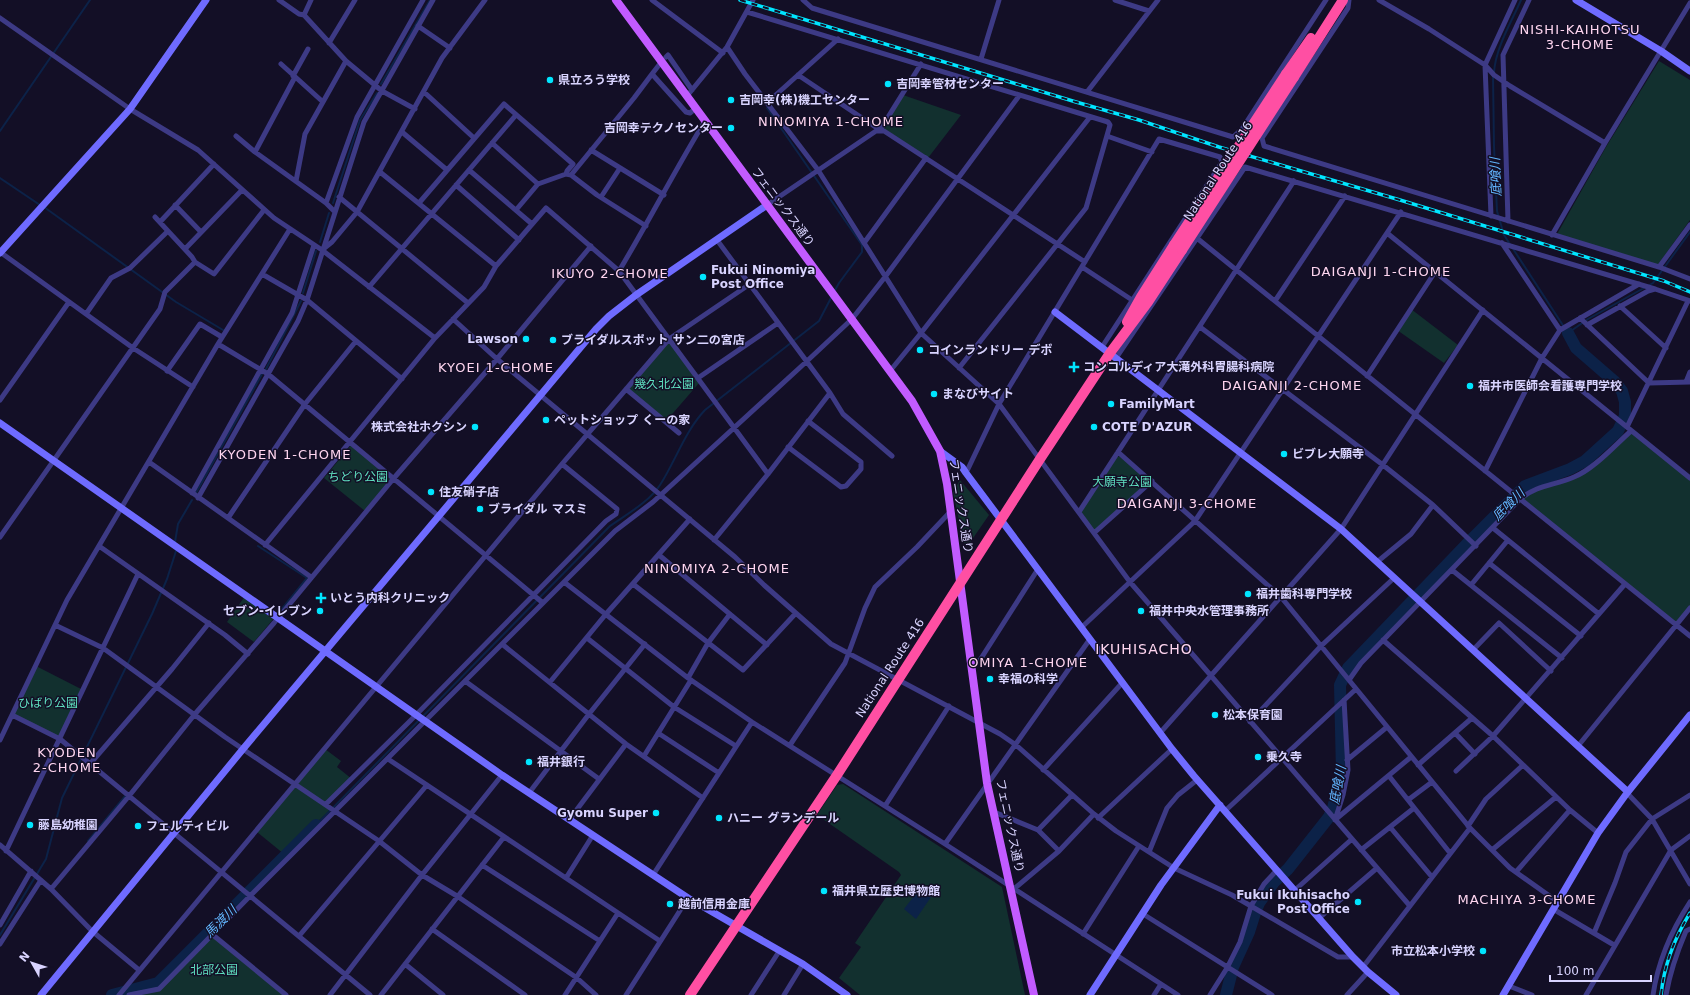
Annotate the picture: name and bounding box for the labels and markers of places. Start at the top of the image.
place label: 県立ろう学校 [558,73,630,87]
marker: 県立ろう学校 [545,75,555,85]
place label: 吉岡幸管材センター [896,77,1004,91]
marker: 吉岡幸管材センター [883,79,893,89]
place label: 吉岡幸(株)機工センター [739,93,870,107]
marker: 吉岡幸(株)機工センター [726,95,736,105]
place label: 吉岡幸テクノセンター [604,121,723,135]
marker: 吉岡幸テクノセンター [726,123,736,133]
place label: Fukui Ninomiya Post Office [711,263,815,291]
marker: Fukui Ninomiya Post Office [698,272,708,282]
place label: Lawson [467,332,518,346]
place label: ブライダルスポット サン二の宮店 [561,333,745,347]
marker: Lawson [521,334,531,344]
marker: ブライダルスポット サン二の宮店 [548,335,558,345]
place label: コインランドリー デボ [928,343,1052,357]
marker: コインランドリー デボ [915,345,925,355]
place label: コンコルディア大滝外科胃腸科病院 [1083,360,1274,374]
marker: コンコルディア大滝外科胃腸科病院 [1068,361,1080,373]
place label: 福井市医師会看護専門学校 [1478,379,1622,393]
marker: 福井市医師会看護専門学校 [1465,381,1475,391]
place label: まなびサイト [942,387,1014,401]
marker: まなびサイト [929,389,939,399]
place label: FamilyMart [1119,397,1195,411]
marker: FamilyMart [1106,399,1116,409]
place label: ペットショップ くーの家 [554,413,690,427]
marker: ペットショップ くーの家 [541,415,551,425]
place label: 株式会社ホクシン [371,420,467,434]
place label: COTE D'AZUR [1102,420,1192,434]
marker: 株式会社ホクシン [470,422,480,432]
marker: COTE D'AZUR [1089,422,1099,432]
place label: ビブレ大願寺 [1292,447,1364,461]
marker: ビブレ大願寺 [1279,449,1289,459]
place label: 住友硝子店 [439,485,499,499]
marker: 住友硝子店 [426,487,436,497]
place label: ブライダル マスミ [488,502,588,516]
marker: ブライダル マスミ [475,504,485,514]
place label: 福井歯科専門学校 [1256,587,1352,601]
marker: 福井歯科専門学校 [1243,589,1253,599]
place label: いとう内科クリニック [330,591,450,605]
marker: いとう内科クリニック [315,592,327,604]
place label: セブン-イレブン [223,604,312,618]
place label: 福井中央水管理事務所 [1149,604,1269,618]
marker: セブン-イレブン [315,606,325,616]
marker: 福井中央水管理事務所 [1136,606,1146,616]
place label: 幸福の科学 [998,672,1058,686]
marker: 幸福の科学 [985,674,995,684]
place label: 松本保育園 [1223,708,1283,722]
marker: 松本保育園 [1210,710,1220,720]
place label: 乗久寺 [1266,750,1302,764]
marker: 乗久寺 [1253,752,1263,762]
place label: 福井銀行 [537,755,585,769]
marker: 福井銀行 [524,757,534,767]
place label: Gyomu Super [557,806,648,820]
marker: Gyomu Super [651,808,661,818]
place label: ハニー グランデール [727,811,839,825]
marker: ハニー グランデール [714,813,724,823]
place label: 藤島幼稚園 [38,818,98,832]
place label: フェルティビル [146,819,229,833]
marker: 藤島幼稚園 [25,820,35,830]
marker: フェルティビル [133,821,143,831]
place label: 福井県立歴史博物館 [832,884,940,898]
marker: 福井県立歴史博物館 [819,886,829,896]
place label: Fukui Ikuhisacho Post Office [1236,888,1350,916]
place label: 越前信用金庫 [678,897,750,911]
marker: Fukui Ikuhisacho Post Office [1353,897,1363,907]
marker: 越前信用金庫 [665,899,675,909]
place label: 市立松本小学校 [1391,944,1475,958]
marker: 市立松本小学校 [1478,946,1488,956]

